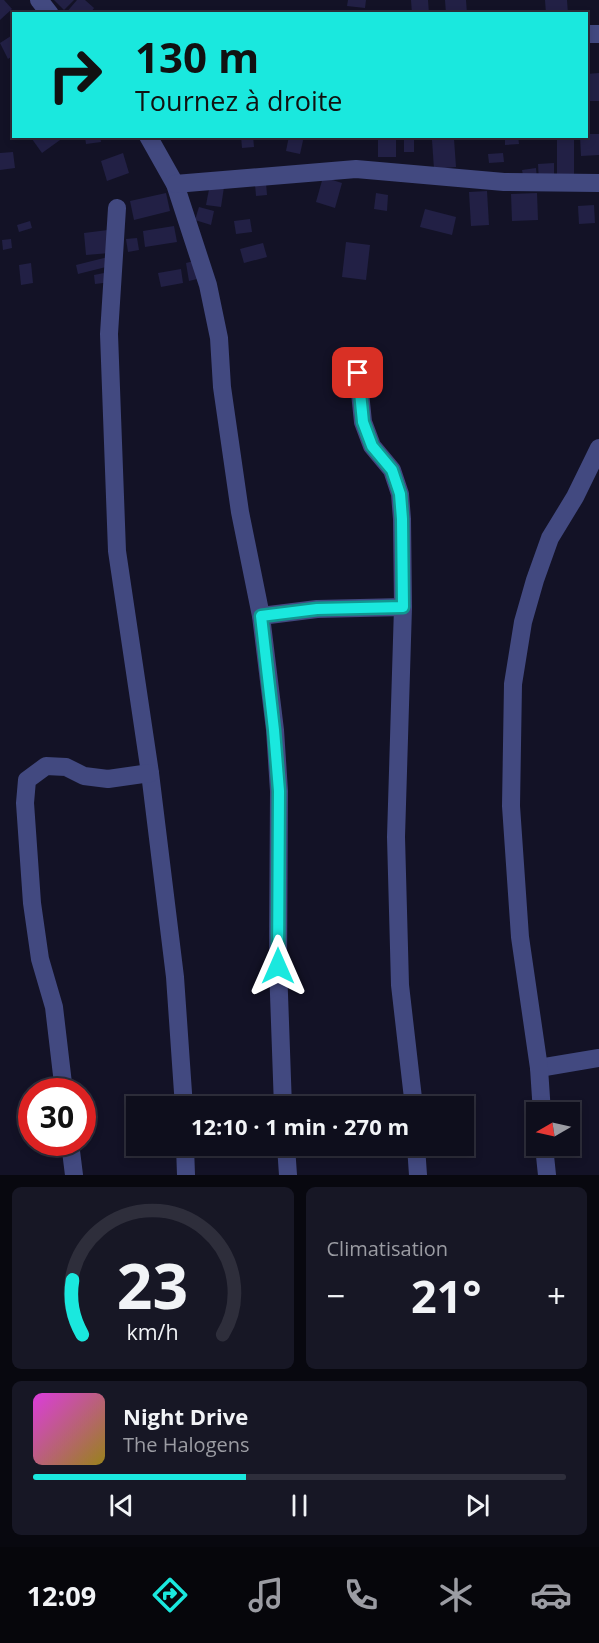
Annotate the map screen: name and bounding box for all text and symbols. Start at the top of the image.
text: 130 m [135,28,259,85]
icon: right [36,36,114,114]
text: Tournez à droite [135,82,343,119]
pin [332,347,383,398]
icon: arrive [341,356,374,389]
position arrow [246,934,310,998]
speed limit sign: 30 [18,1078,96,1156]
north arrow [526,1102,580,1156]
map controls [526,1102,580,1156]
text: 12:10 · 1 min · 270 m [191,1111,409,1141]
text: Climatisation [327,1235,448,1262]
text: 23 [117,1242,188,1327]
text: 21° [411,1265,482,1326]
text: − [327,1273,345,1318]
text: + [547,1273,566,1318]
text: km/h [127,1317,179,1346]
text: Night Drive [123,1401,248,1431]
text: The Halogens [123,1431,250,1458]
icon: previous [105,1489,138,1522]
icon: pause [283,1489,316,1522]
icon: next [461,1489,494,1522]
icon: directions [149,1574,191,1616]
icon: music [245,1574,287,1616]
icon: phone [340,1574,382,1616]
icon: climate [435,1574,477,1616]
icon: car [530,1574,572,1616]
text: 12:09 [27,1577,96,1614]

